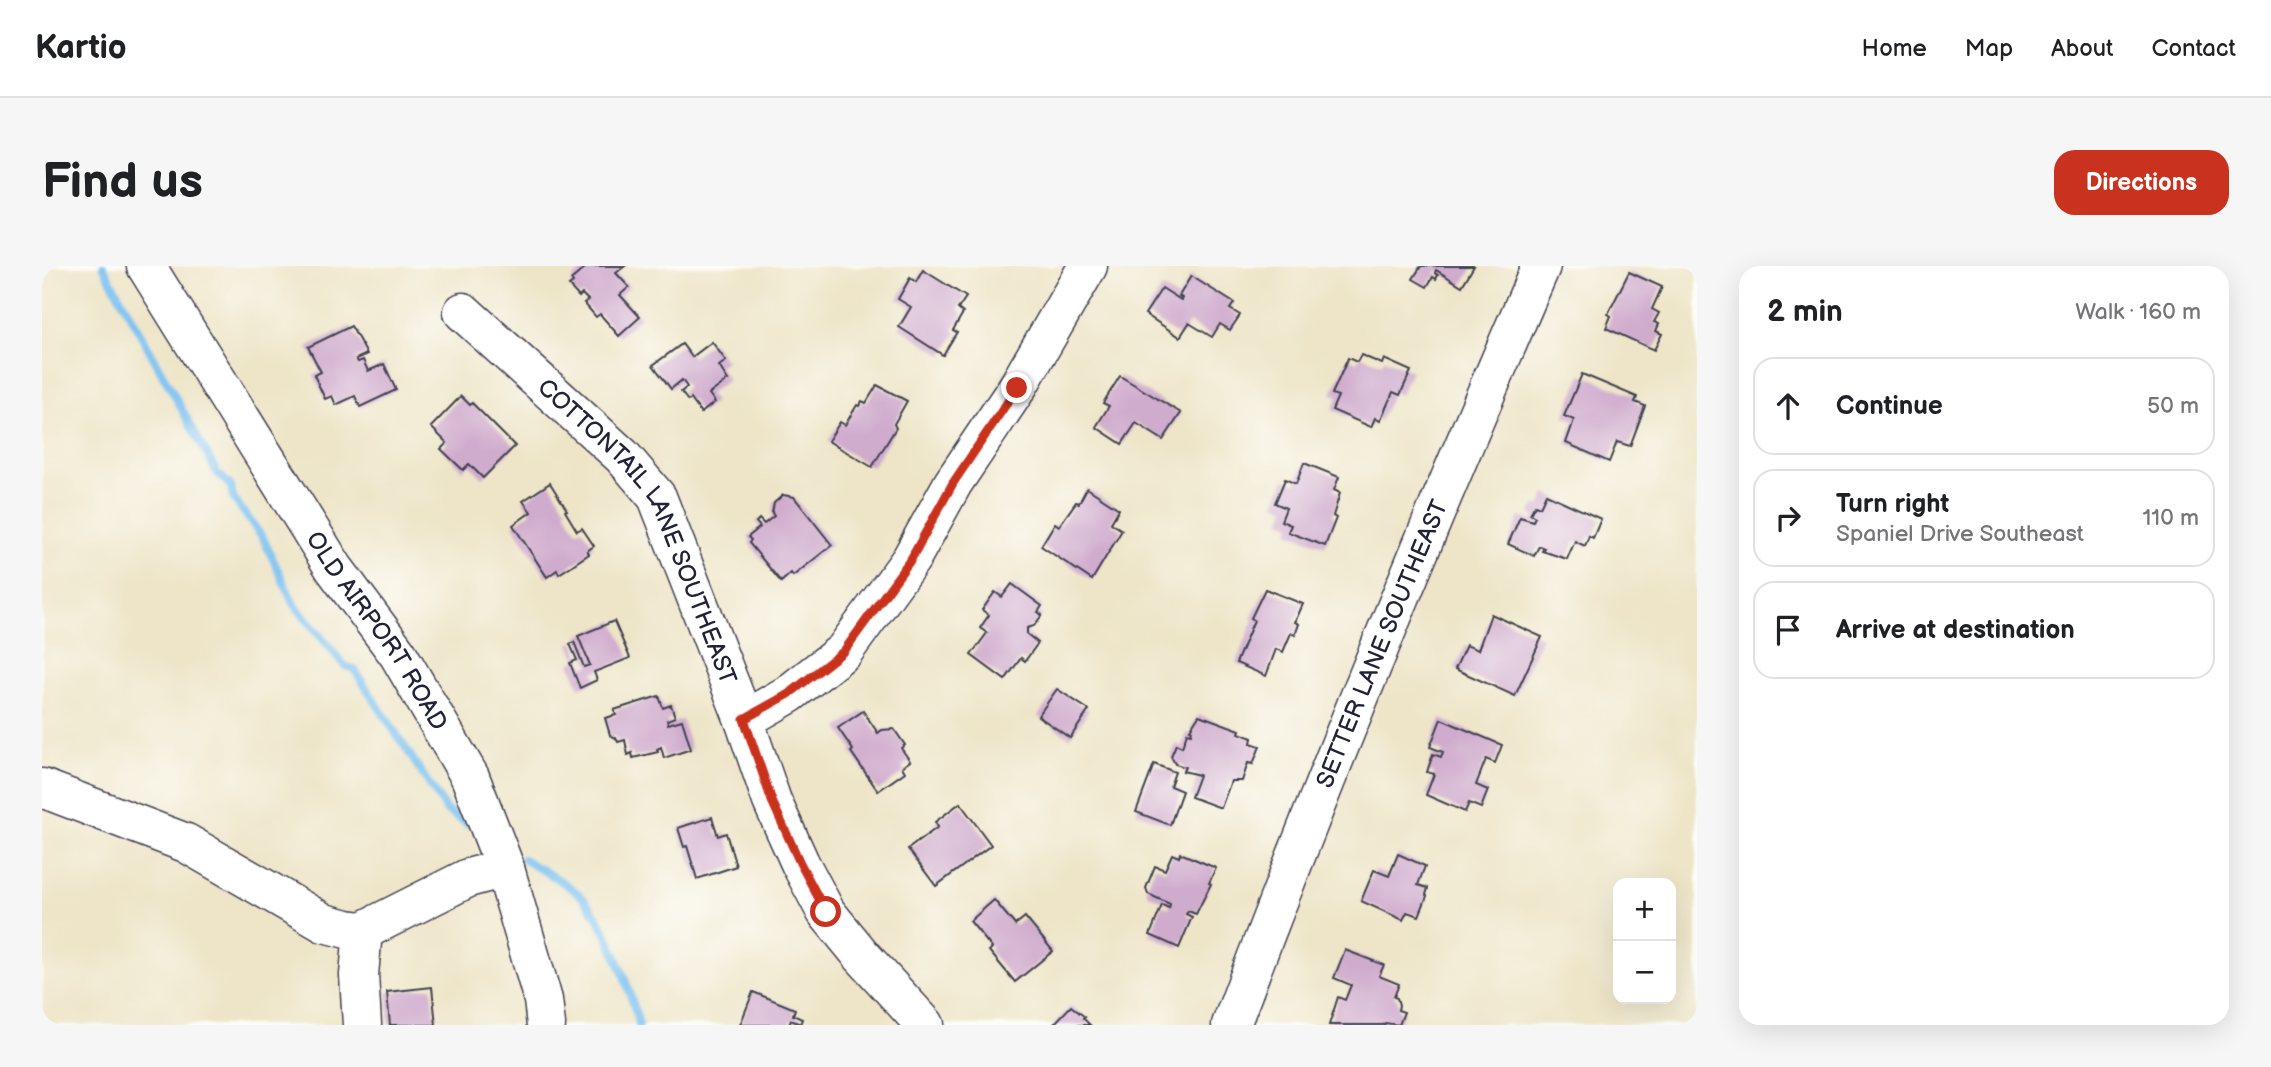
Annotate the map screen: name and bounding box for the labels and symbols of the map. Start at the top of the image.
street label: COTTONTAIL LANE SOUTHEAST [532,372,743,689]
route end [1001,372,1032,403]
street label: SETTER LANE SOUTHEAST [1310,495,1454,792]
street label: OLD AIRPORT ROAD [300,526,454,735]
route start [810,896,841,927]

